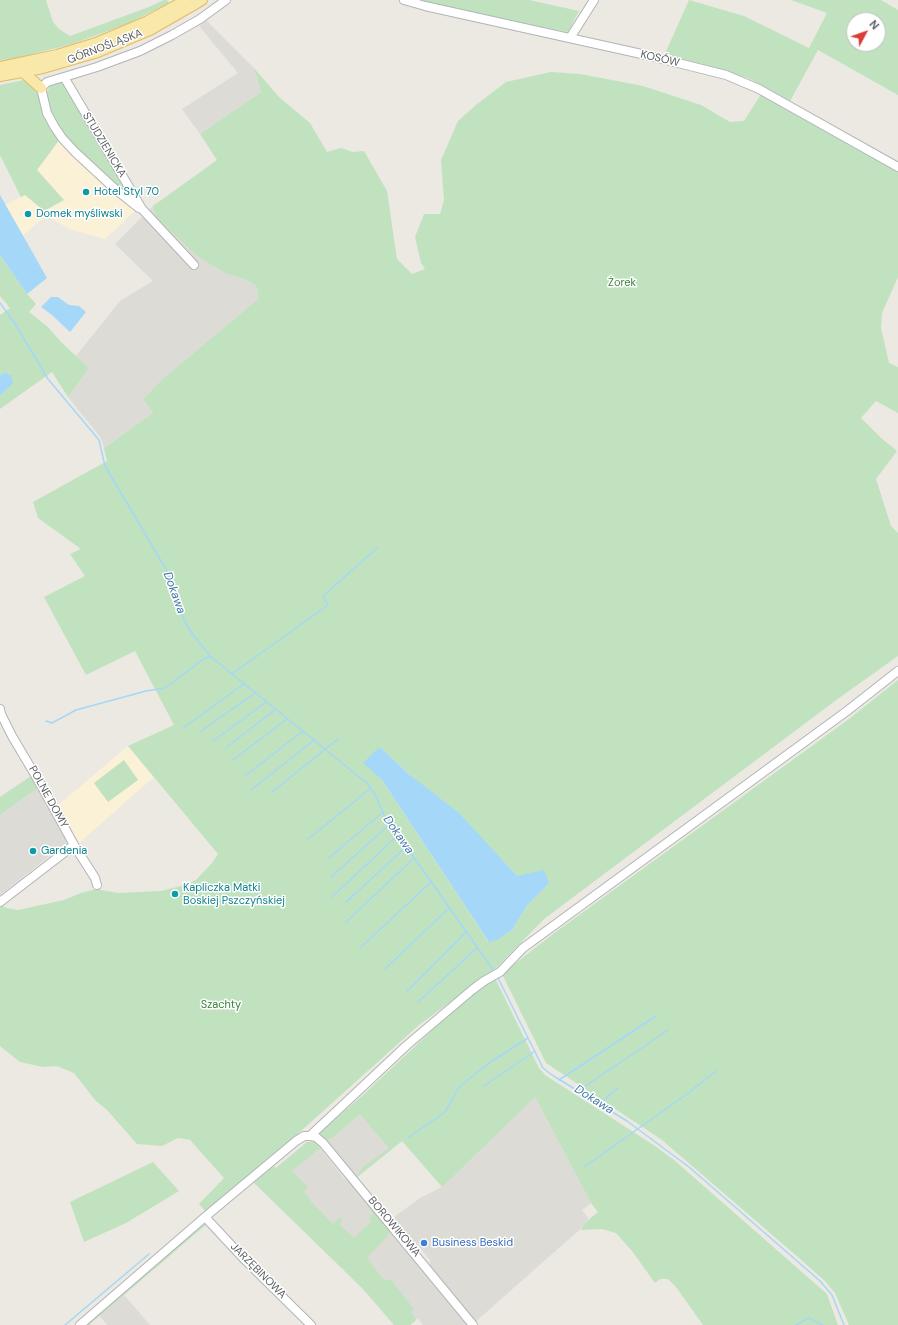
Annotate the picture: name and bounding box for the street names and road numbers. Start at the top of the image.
street label: GÓRNOŚLĄSKA [66,27,144,67]
street label: KOSÓW [639,48,681,70]
street label: STUDZIENICKA [79,110,129,180]
street label: POLNE DOMY [25,764,71,830]
street label: BOROWIKOWA [365,1194,423,1260]
street label: JARZĘBINOWA [227,1240,289,1302]

